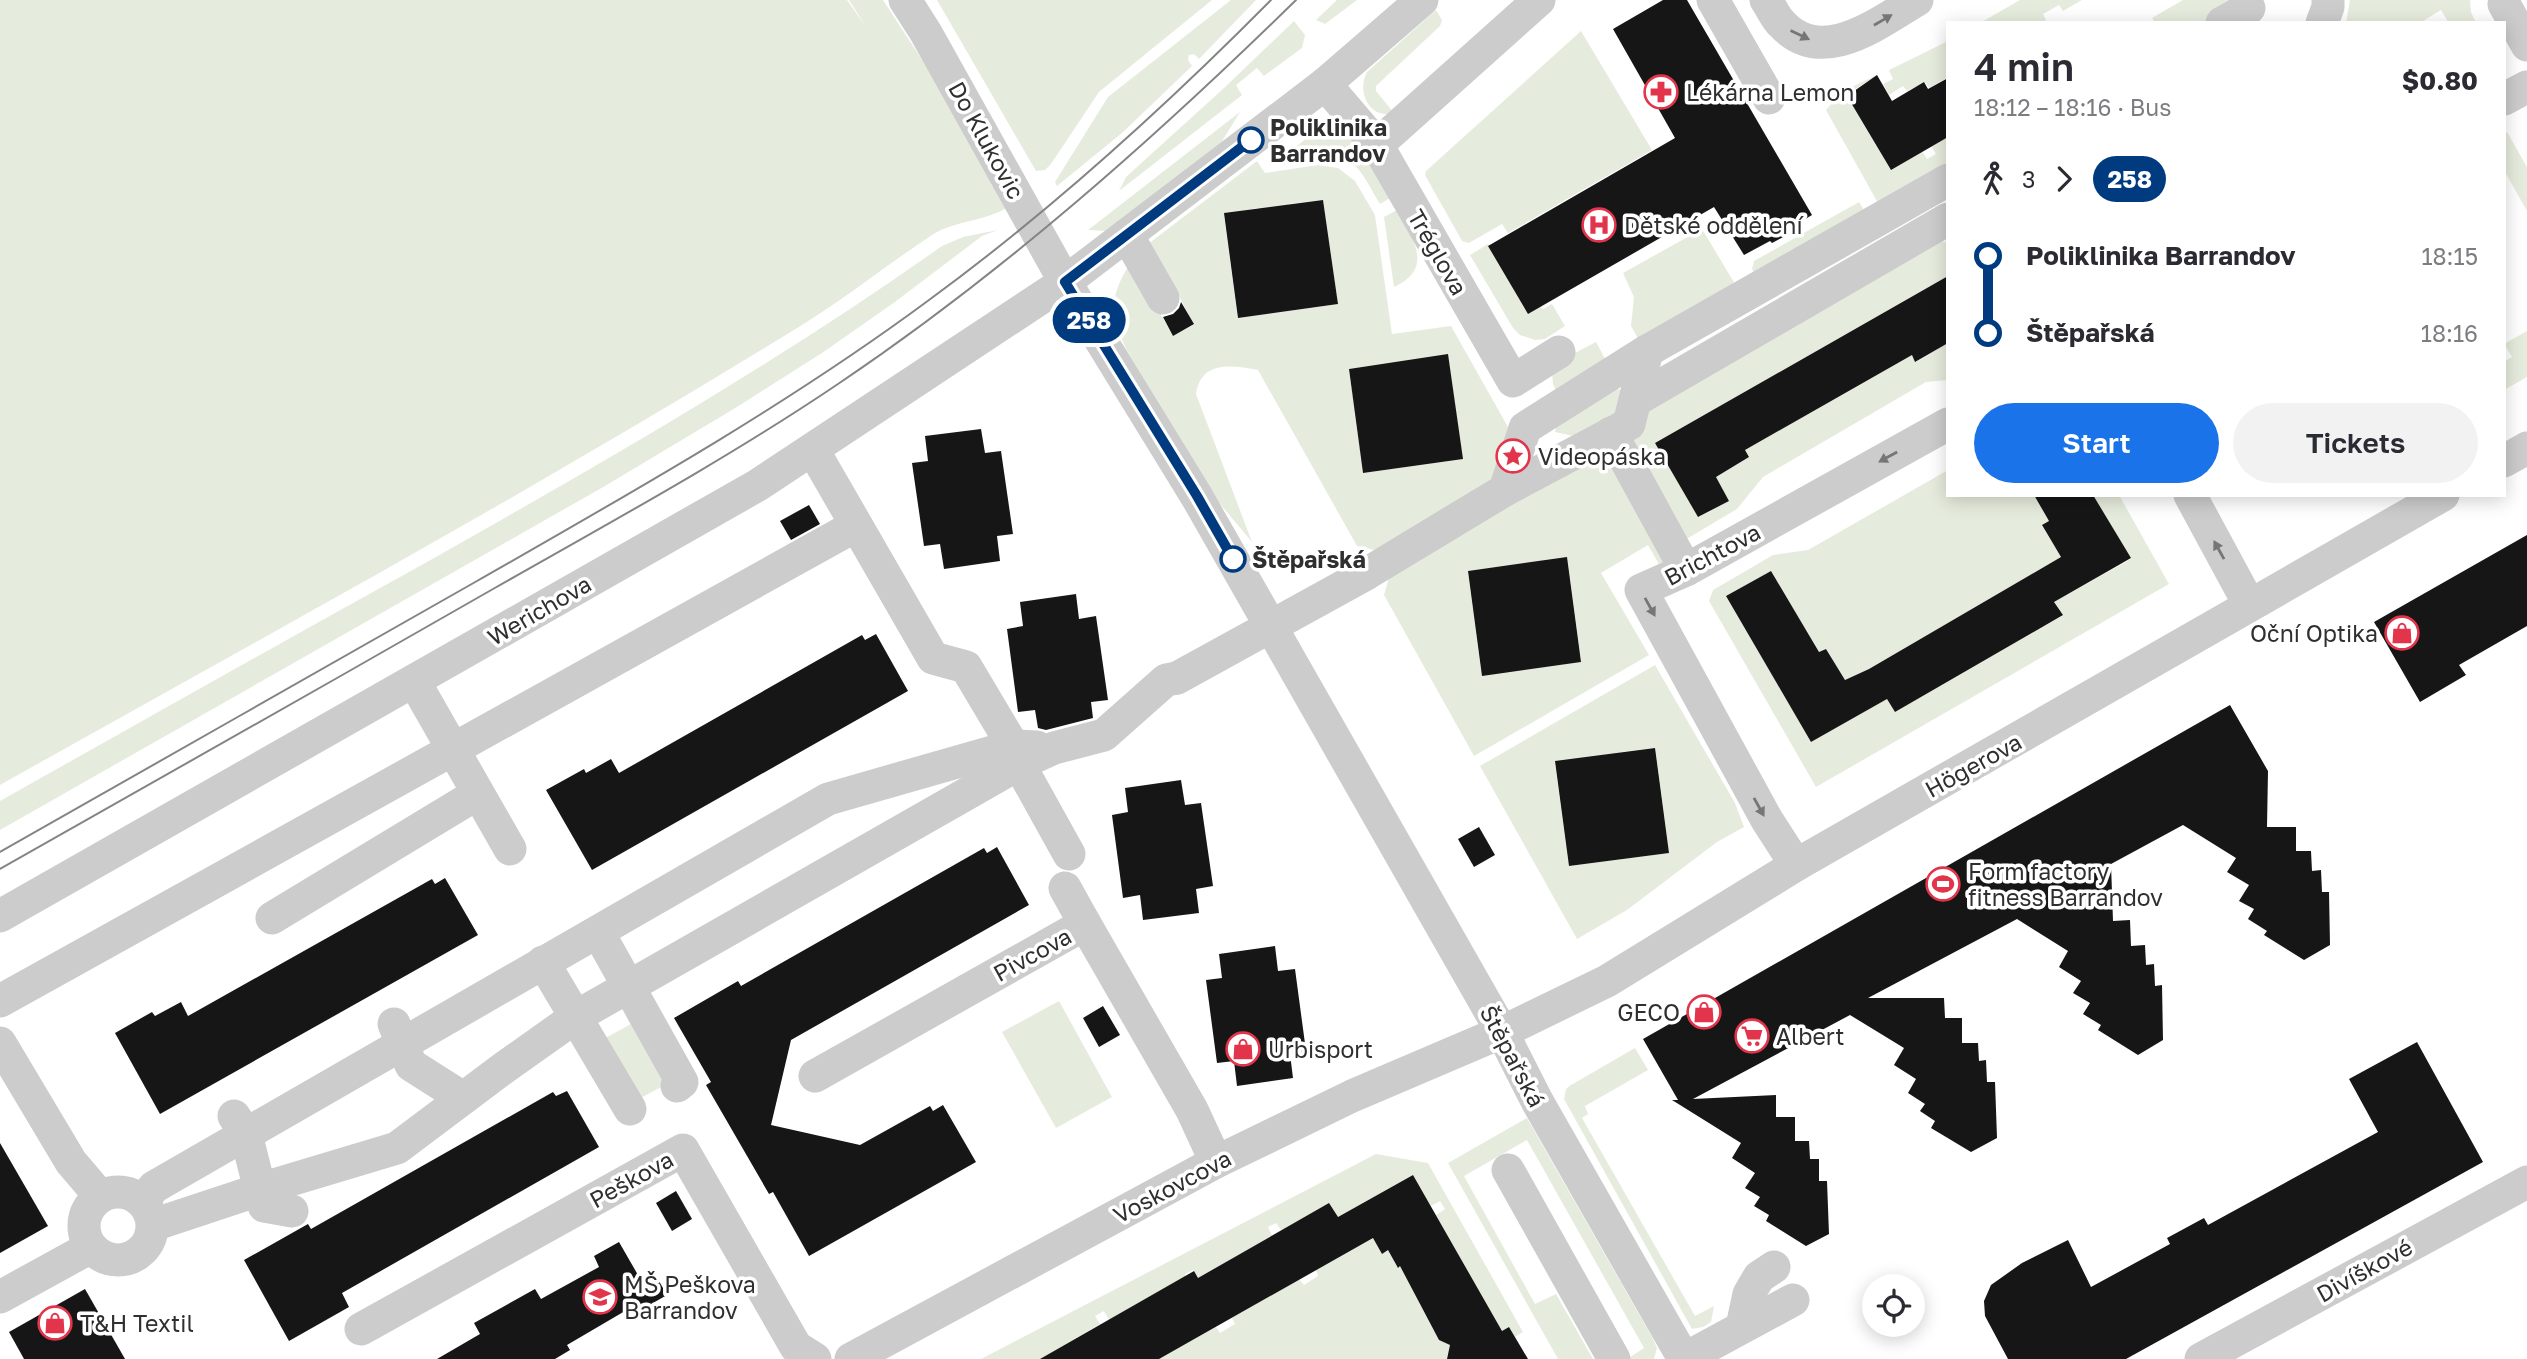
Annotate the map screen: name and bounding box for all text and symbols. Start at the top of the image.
one-way arrow [1873,14,1892,27]
one-way arrow [1790,29,1810,40]
text: 4 min [1974,44,2074,89]
text: $0.80 [2402,65,2478,96]
pharmacy icon: Lékárna Lemon [1642,73,1680,111]
street label: Do Klukovic [943,76,1031,204]
place label: Lékárna Lemon [1686,78,1854,106]
text: 18:12 – 18:16 · Bus [1974,93,2171,121]
place label: Poliklinika Barrandov [1270,113,1387,167]
marker: Poliklinika Barrandov [1238,127,1264,153]
icon: walk [1974,160,2012,198]
icon: forward [2045,160,2083,198]
text: 258 [2107,164,2152,193]
text: 3 [2022,165,2035,193]
street label: Tréglova [1402,204,1474,300]
hospital icon: Dětské oddělení [1580,206,1618,244]
place label: Dětské oddělení [1624,211,1805,239]
text: Poliklinika Barrandov [2026,240,2296,271]
text: 18:15 [2421,242,2478,270]
line badge: 258 [1049,297,1129,343]
text: 258 [1067,305,1111,334]
text: Štěpařská [2026,317,2155,348]
text: 18:16 [2421,319,2478,347]
button: Start [1974,403,2219,483]
button: Tickets [2233,403,2478,483]
place icon: Videopáska [1494,437,1532,475]
place label: Videopáska [1538,442,1666,470]
one-way arrow [1878,451,1898,463]
street label: Brichtova [1659,517,1765,591]
one-way arrow [2213,540,2225,560]
place label: Štěpařská [1252,545,1366,573]
marker: Štěpařská [1220,546,1246,572]
street label: Werichova [482,569,596,651]
one-way arrow [1645,597,1656,617]
shop icon: Oční Optika [2383,614,2421,652]
place label: Oční Optika [2250,619,2378,647]
street label: Högerova [1920,727,2026,803]
one-way arrow [1753,797,1765,816]
place label: Form factory fitness Barrandov [1968,857,2163,911]
sports icon: Form factory fitness Barrandov [1924,865,1962,903]
street label: Pivcova [988,921,1076,987]
shop icon: GECO [1685,993,1723,1031]
place label: GECO [1617,998,1680,1026]
street label: Štěpařská [1475,1000,1551,1112]
supermarket icon: Albert [1733,1017,1771,1055]
place label: Albert [1776,1022,1844,1050]
shop icon: Urbisport [1224,1030,1262,1068]
place label: Urbisport [1268,1035,1373,1063]
street label: Voskovcova [1108,1143,1236,1229]
street label: Peškova [584,1145,678,1213]
street label: Divíškové [2311,1232,2417,1308]
place label: MŠ Peškova Barrandov [624,1270,756,1324]
map controls [1862,1274,1925,1337]
button: locate [1862,1274,1925,1337]
school or university icon: MŠ Peškova Barrandov [581,1278,619,1316]
shop icon: T&H Textil [36,1304,74,1342]
place label: T&H Textil [80,1309,194,1337]

